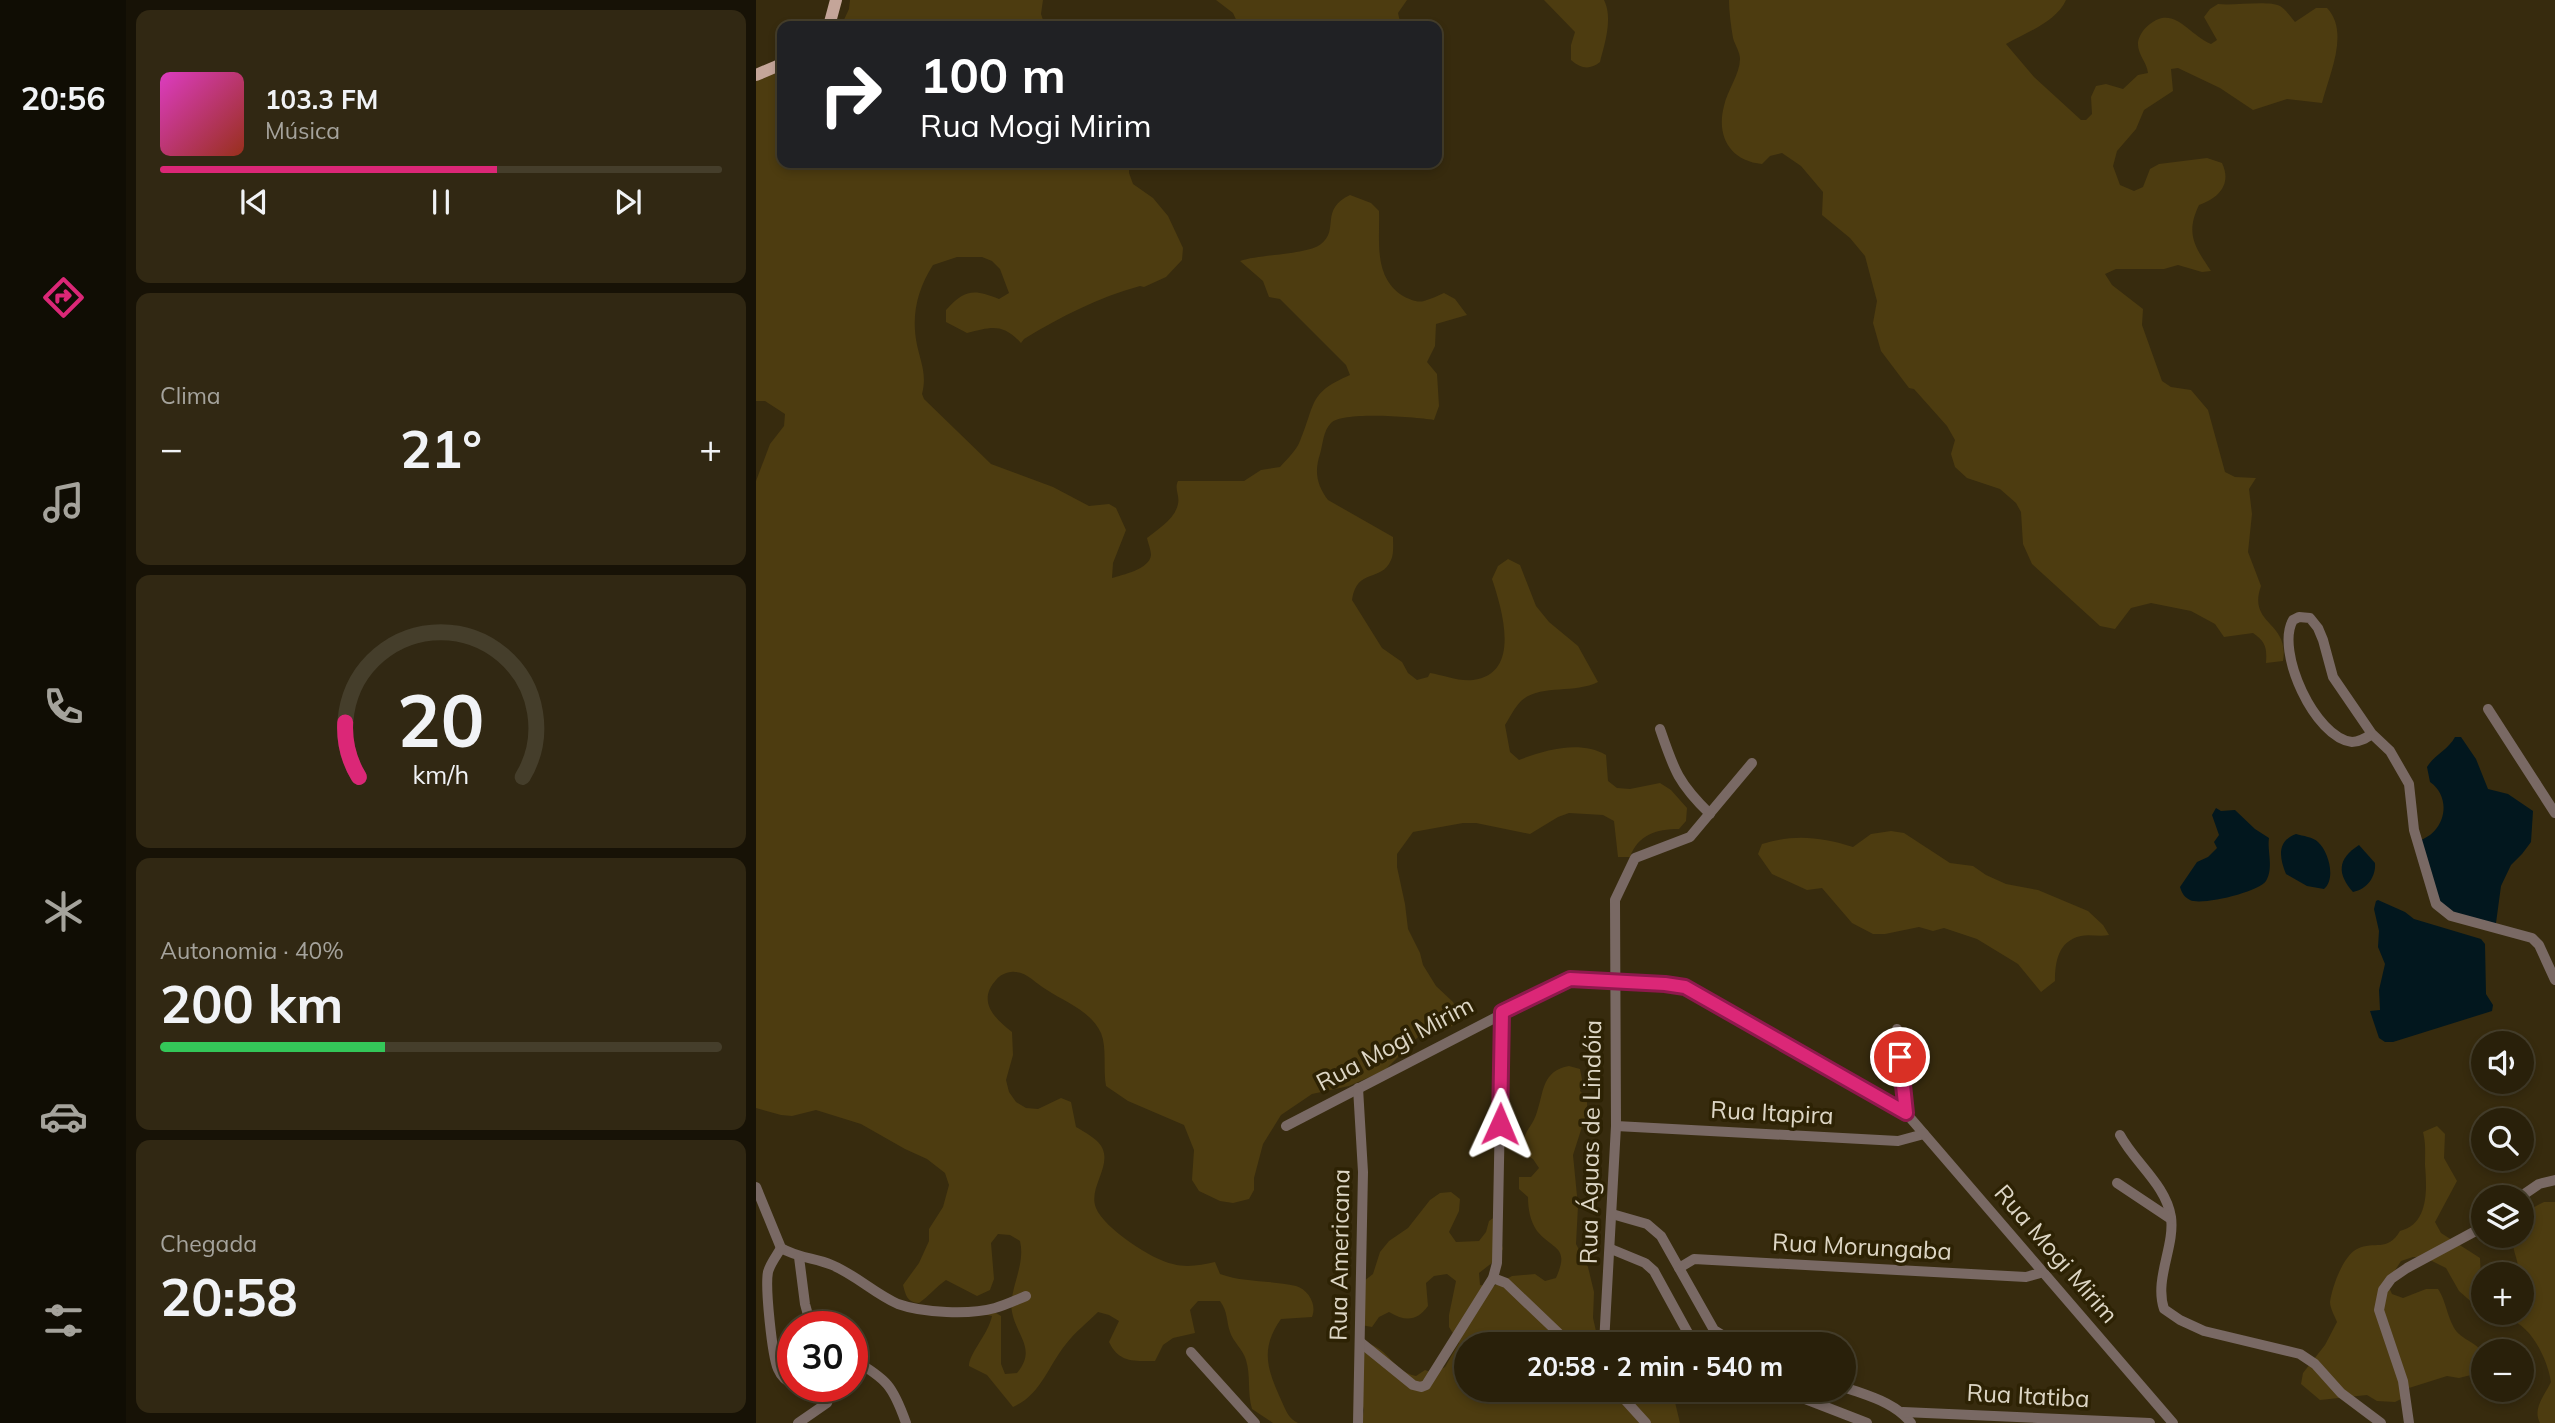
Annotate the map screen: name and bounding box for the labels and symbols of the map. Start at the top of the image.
street label: Rua Mogi Mirim [1311,989,1478,1097]
street label: Rua Águas de Lindóia [1573,1020,1607,1264]
pin [1870,1027,1930,1087]
position arrow [1463,1087,1537,1161]
street label: Rua Itapira [1710,1094,1834,1130]
street label: Rua Americana [1323,1169,1355,1341]
street label: Rua Mogi Mirim [1988,1178,2125,1329]
street label: Rua Morungaba [1772,1226,1953,1266]
speed limit sign: 30 [777,1311,868,1402]
street label: Rua Itatiba [1966,1377,2090,1413]

